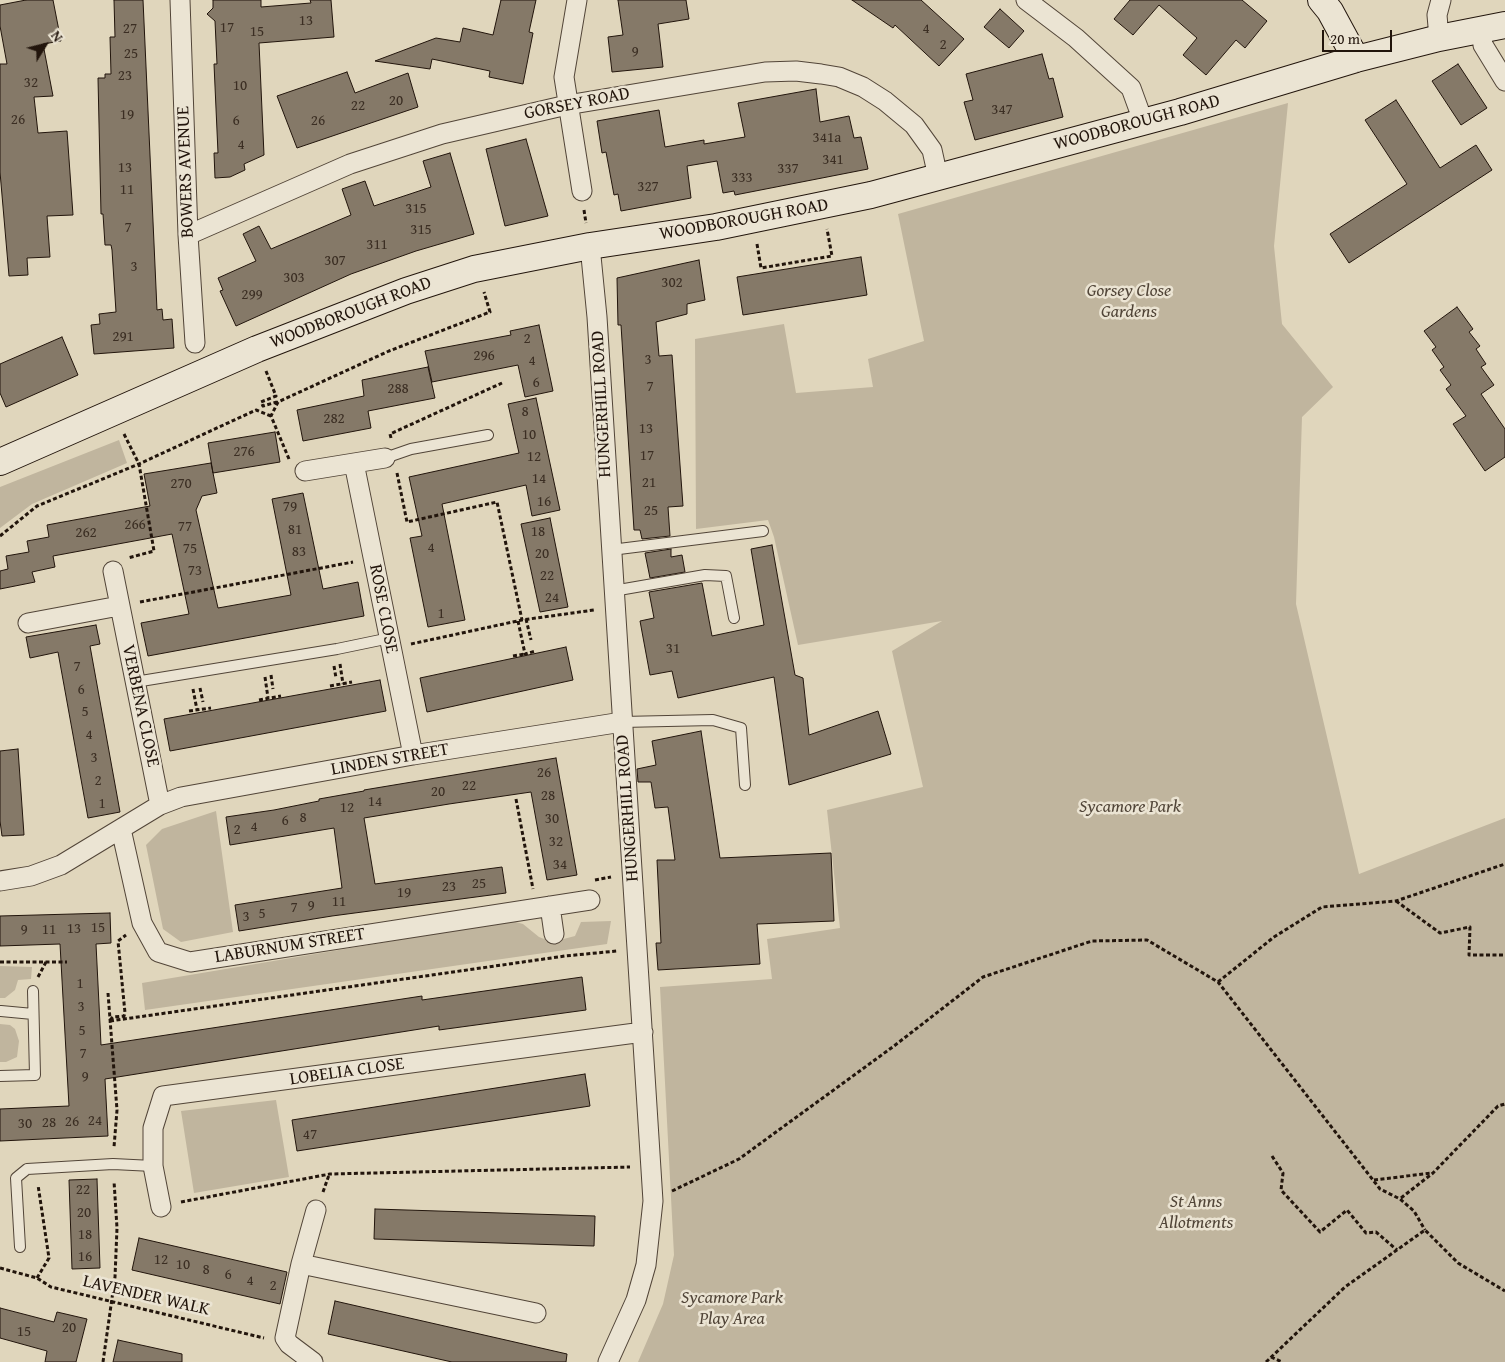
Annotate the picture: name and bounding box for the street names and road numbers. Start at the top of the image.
street label: GORSEY ROAD [522,83,632,125]
street label: WOODBOROUGH ROAD [1052,90,1222,156]
street label: BOWERS AVENUE [173,106,199,238]
street label: WOODBOROUGH ROAD [658,195,830,245]
street label: WOODBOROUGH ROAD [267,272,435,354]
street label: HUNGERHILL ROAD [587,330,617,478]
street label: ROSE CLOSE [364,563,402,655]
street label: VERBENA CLOSE [116,643,164,769]
street label: HUNGERHILL ROAD [612,734,644,882]
street label: LINDEN STREET [329,739,451,781]
street label: LABURNUM STREET [213,923,367,969]
street label: LOBELIA CLOSE [288,1053,406,1091]
street label: LAVENDER WALK [80,1271,212,1321]

